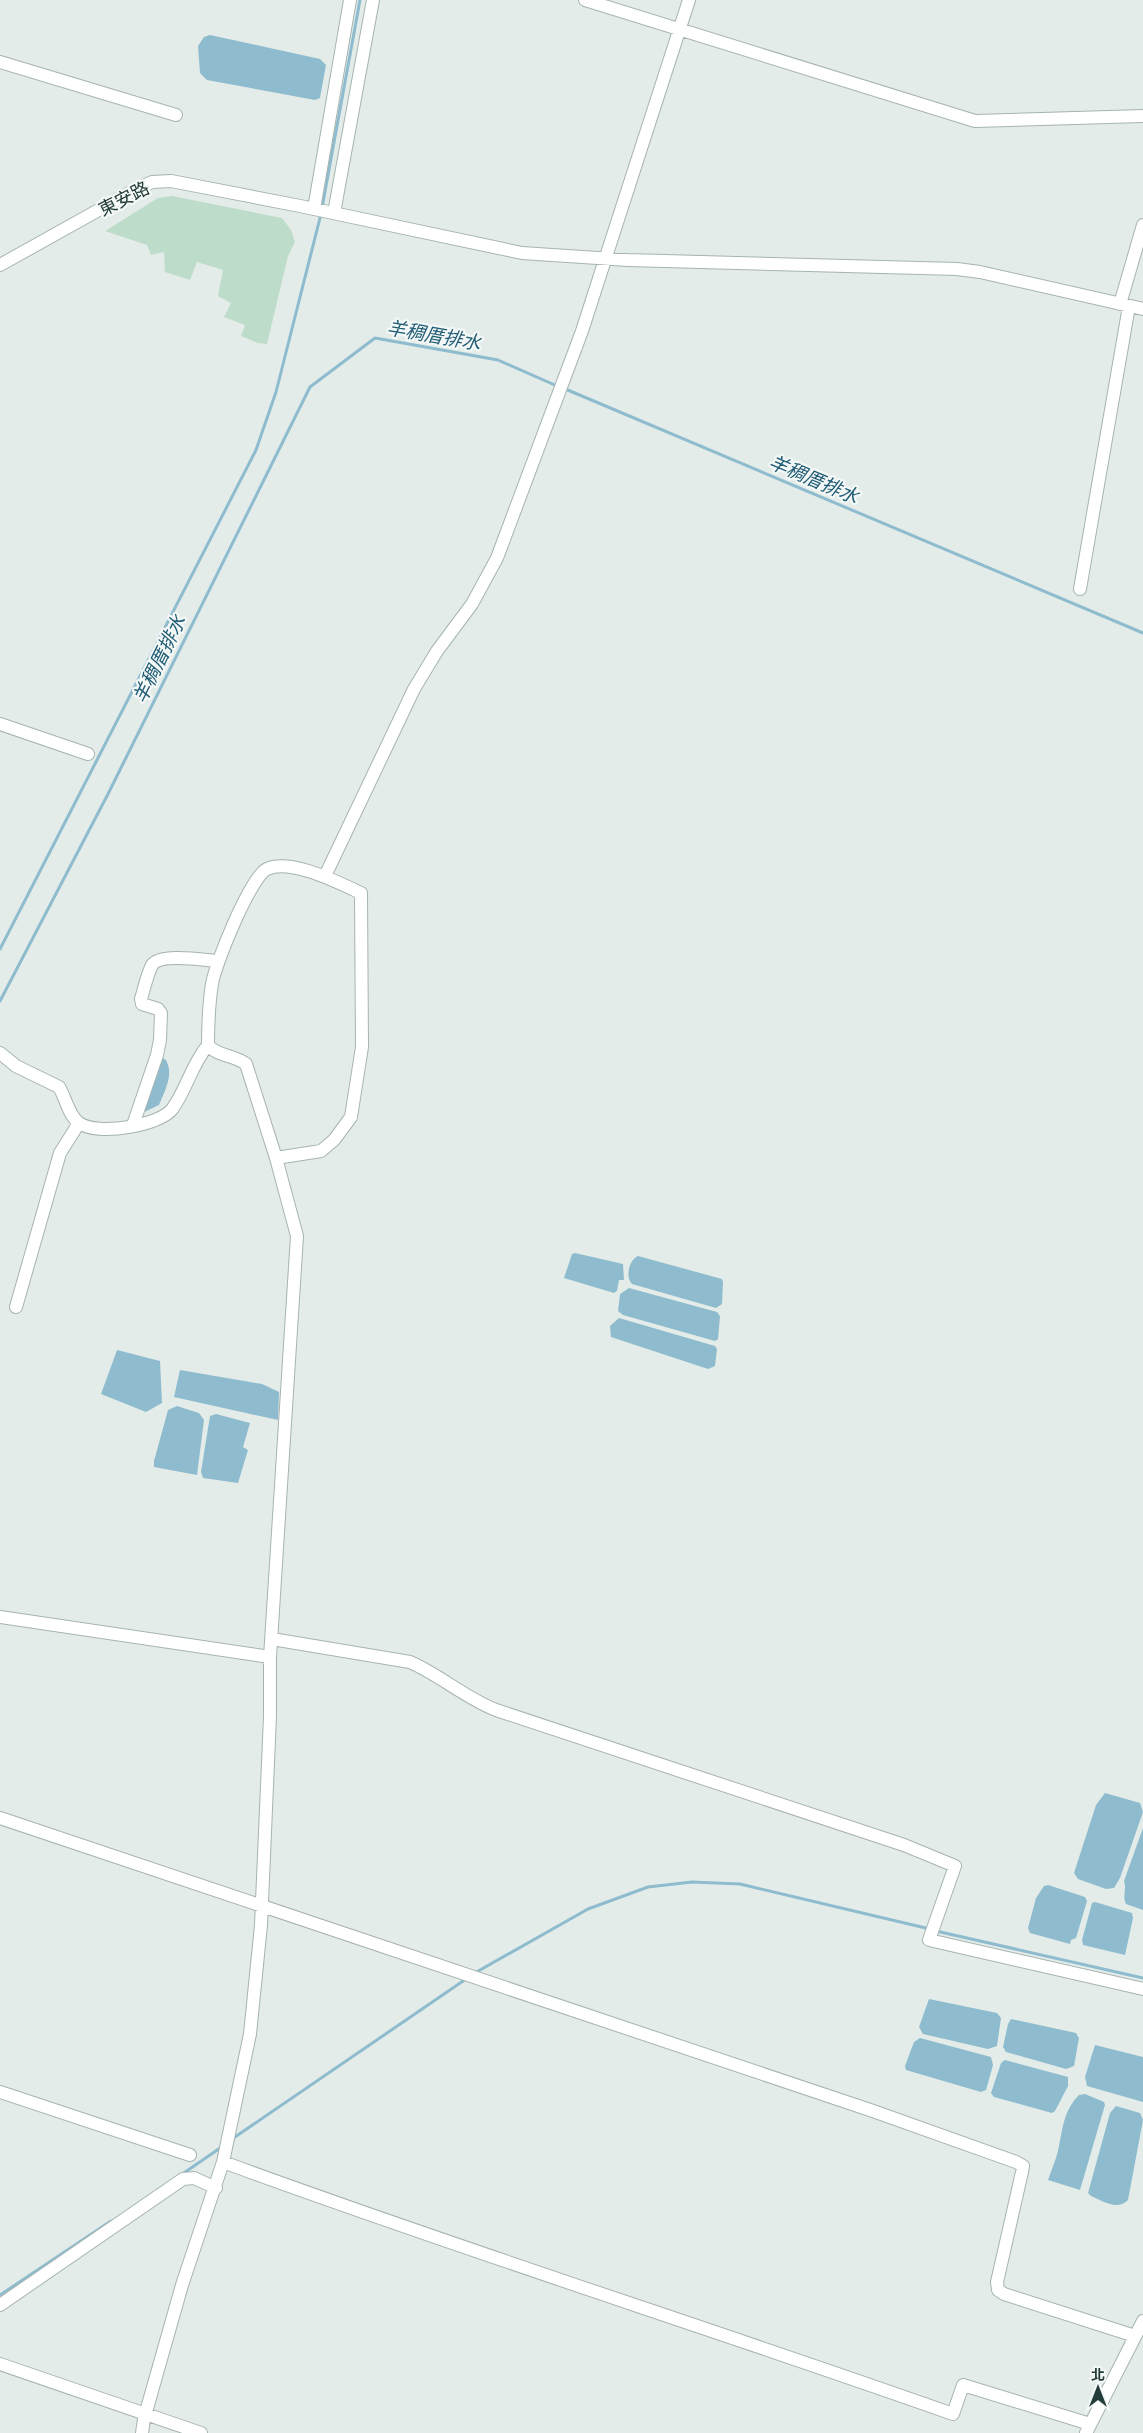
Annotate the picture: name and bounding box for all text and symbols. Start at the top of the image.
street label: 東安路 [95,177,153,221]
water label: 羊稠厝排水 [385,317,483,355]
water label: 羊稠厝排水 [766,451,863,509]
water label: 羊稠厝排水 [129,611,191,707]
north arrow [1073,2363,1123,2413]
text: 北 [1091,2367,1105,2384]

